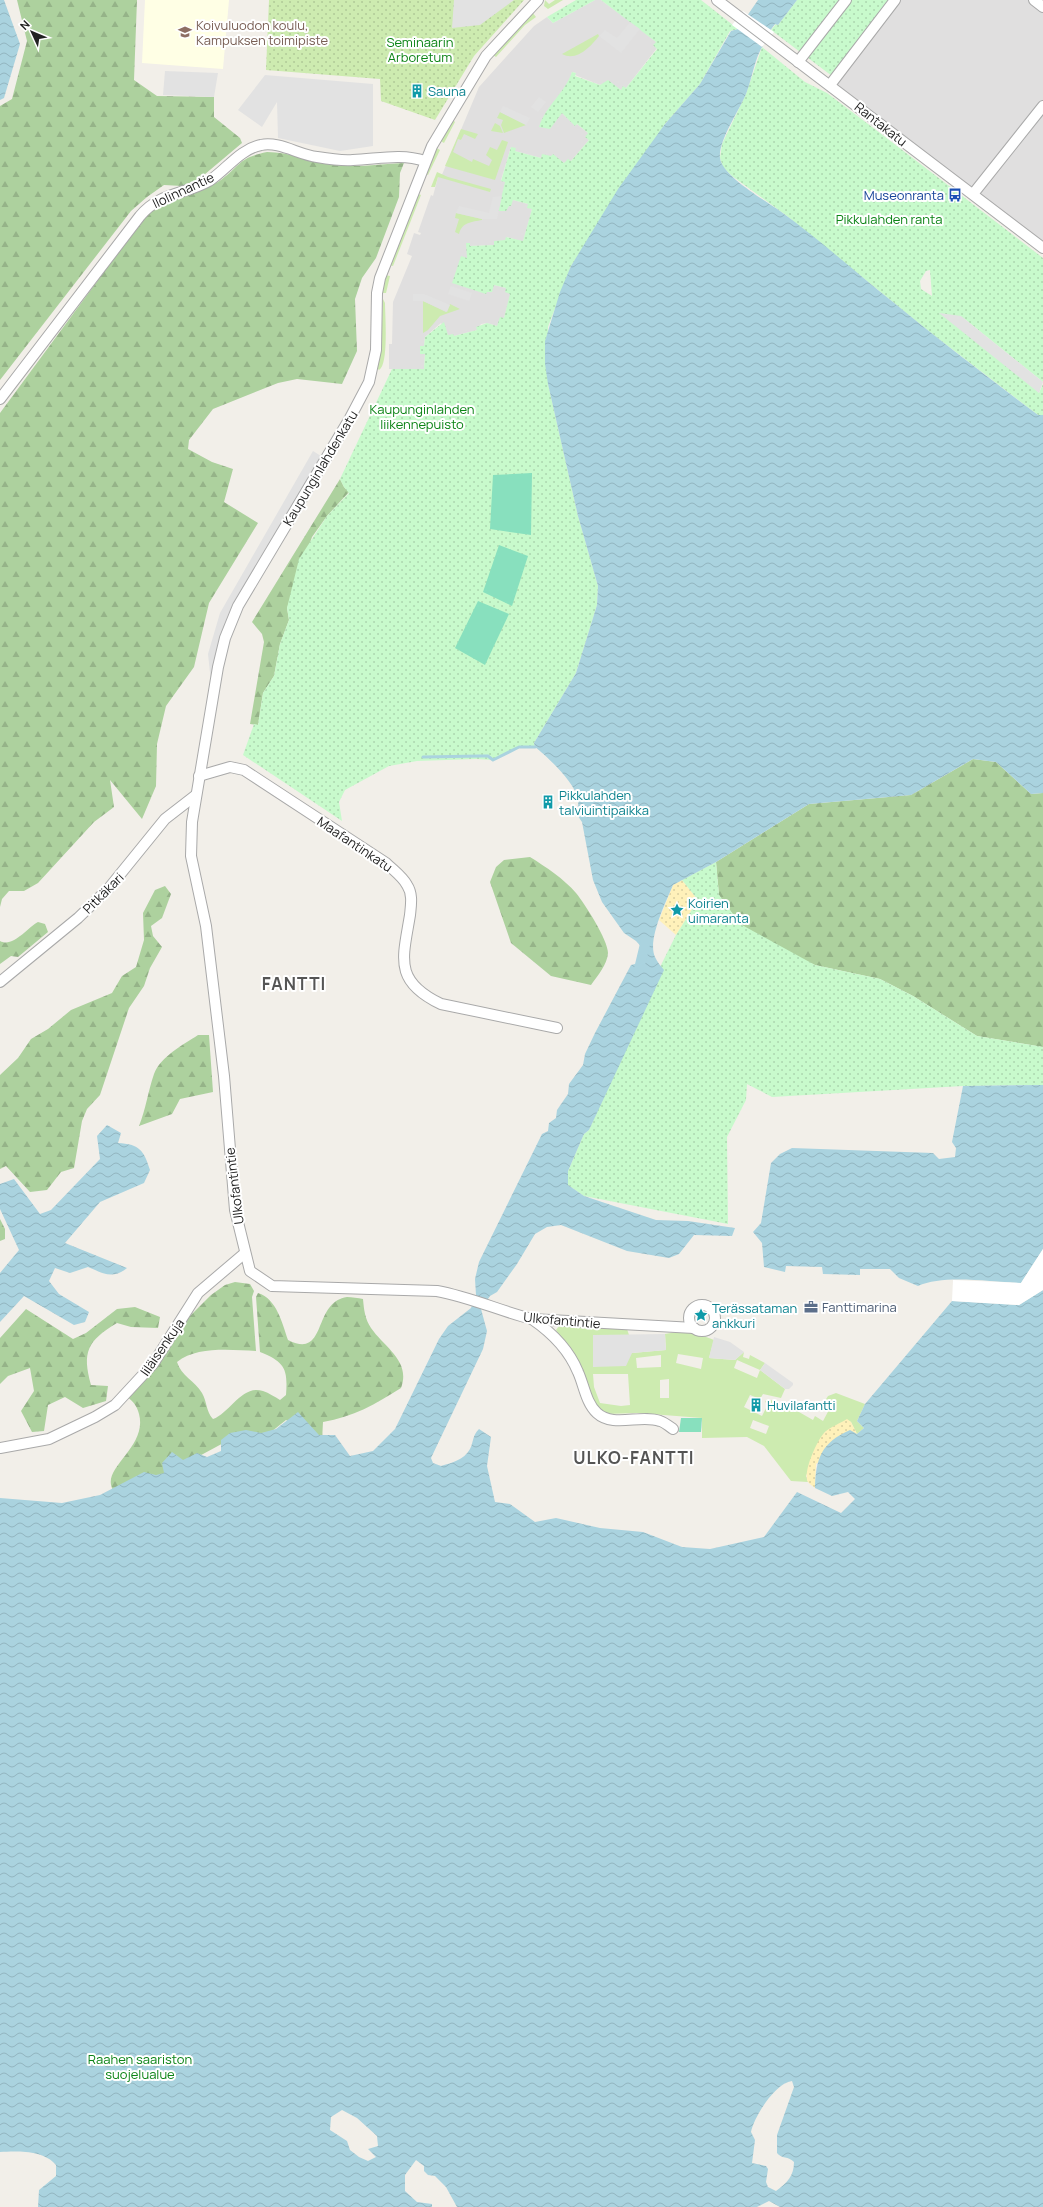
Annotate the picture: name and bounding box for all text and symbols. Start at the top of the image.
north arrow [12,12,52,52]
place label: Koivuluodon koulu, Kampuksen toimipiste [196,16,328,49]
text: N [16,17,33,33]
school or university icon: Koivuluodon koulu, Kampuksen toimipiste [177,24,193,40]
park label: Seminaarin Arboretum [386,33,454,66]
place label: Sauna [428,82,466,100]
building icon: Sauna [409,83,425,99]
street label: Rantakatu [851,98,911,150]
street label: Ilolinnantie [149,168,217,212]
place label: Museonranta [864,186,944,204]
bus stop icon: Museonranta [947,187,963,203]
park label: Pikkulahden ranta [836,210,942,228]
park label: Kaupunginlahden liikennepuisto [369,400,475,433]
street label: Kaupunginlahdenkatu [278,407,362,529]
place label: Pikkulahden talviuintipaikka [559,786,649,819]
building icon: Pikkulahden talviuintipaikka [540,794,556,810]
street label: Maafantinkatu [314,812,396,876]
street label: Pitkäkari [79,869,127,917]
place label: Koirien uimaranta [688,894,749,927]
place icon: Koirien uimaranta [669,902,685,918]
district label: FANTTI [262,972,326,995]
street label: Ulkofantintie [220,1146,248,1225]
place label: Fanttimarina [822,1298,897,1316]
place label: Terässataman ankkuri [712,1299,797,1332]
office icon: Fanttimarina [803,1299,819,1315]
place icon: Terässataman ankkuri [693,1307,709,1323]
street label: Ulkofantintie [523,1308,602,1332]
street label: Iiläisenkuja [136,1315,188,1379]
place label: Huvilafantti [767,1396,836,1414]
building icon: Huvilafantti [748,1397,764,1413]
district label: ULKO-FANTTI [573,1446,695,1469]
park label: Raahen saariston suojelualue [88,2050,192,2083]

